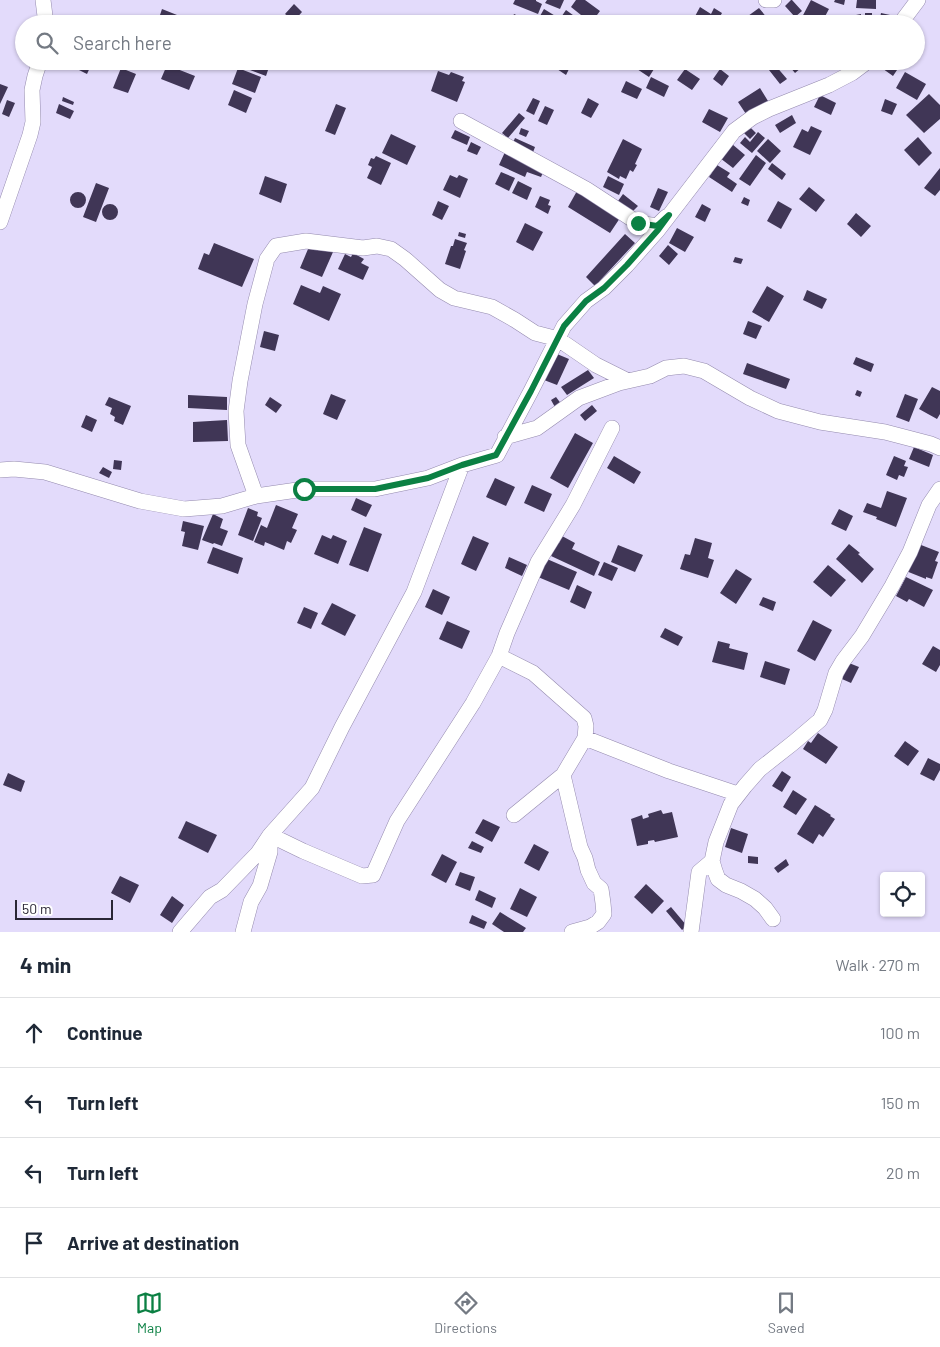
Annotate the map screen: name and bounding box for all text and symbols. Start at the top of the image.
search box [15,15,925,70]
icon: search [33,29,61,57]
text: Search here [73,31,172,54]
route end [627,212,650,235]
route start [293,478,316,501]
map controls [880,872,925,917]
button: locate [880,872,925,917]
scale bar [15,897,112,920]
text: 50 m [22,900,51,917]
text: 4 min [20,952,71,977]
text: Walk · 270 m [835,955,920,974]
icon: ahead [20,1019,48,1047]
text: Continue [67,1021,143,1044]
text: 100 m [880,1023,920,1042]
icon: left [20,1089,48,1117]
text: Turn left [67,1091,138,1114]
text: 150 m [881,1093,920,1112]
icon: left [20,1159,48,1187]
text: Turn left [67,1161,138,1184]
text: 20 m [886,1163,920,1182]
icon: arrive [20,1229,48,1257]
text: Arrive at destination [67,1231,239,1254]
tab: Map [135,1289,163,1336]
tab: Directions [434,1289,497,1336]
tab: Saved [768,1289,805,1336]

